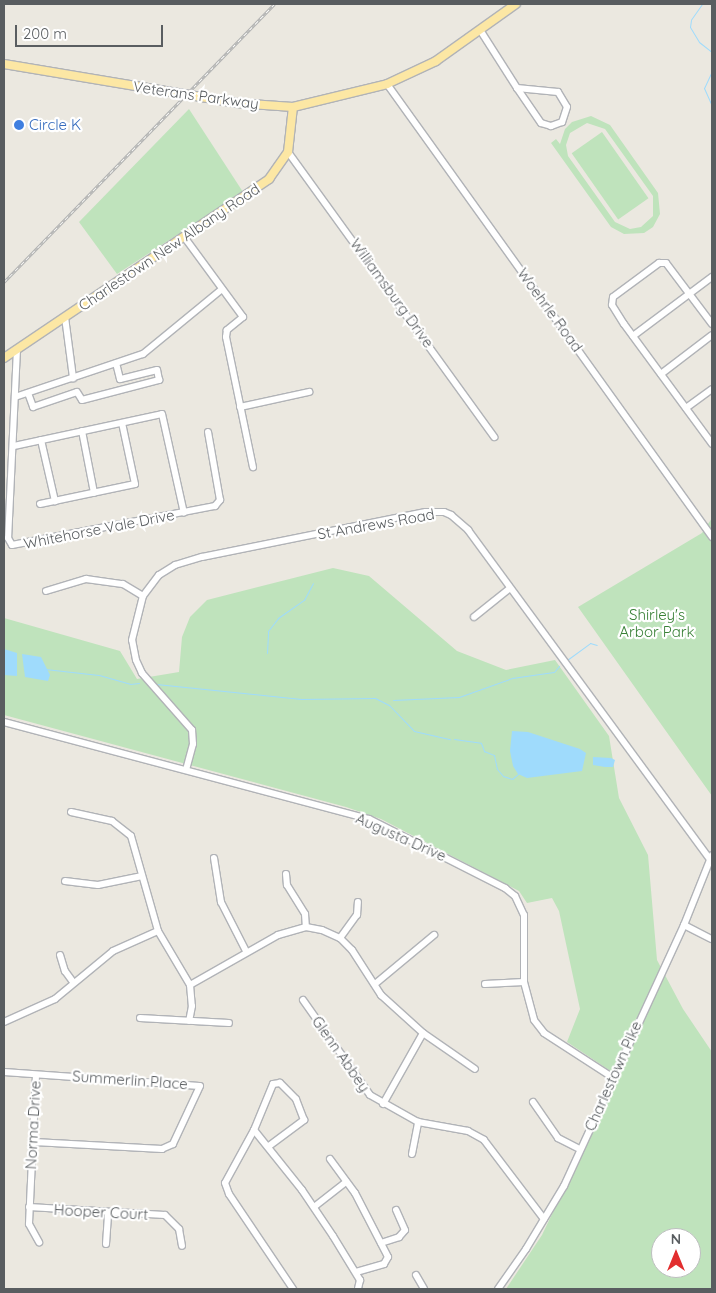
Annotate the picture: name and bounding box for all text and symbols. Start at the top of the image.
scale bar [18,15,165,47]
text: 200 m [23,24,67,43]
street label: Veterans Parkway [132,77,260,113]
place label: Circle K [29,116,81,134]
marker: Circle K [13,119,25,131]
street label: Charlestown New Albany Road [75,180,263,314]
street label: Williamsburg Drive [346,235,438,351]
street label: Woehrle Road [514,265,586,355]
street label: St Andrews Road [316,505,436,543]
street label: Whitehorse Vale Drive [22,506,176,552]
park label: Shirley's Arbor Park [619,605,695,640]
street label: Augusta Drive [353,809,449,865]
street label: Glenn Abbey [308,1013,374,1095]
street label: Charlestown Pike [581,1018,645,1134]
street label: Summerlin Place [72,1067,188,1093]
street label: Norma Drive [22,1080,44,1170]
street label: Hooper Court [53,1201,149,1223]
north arrow [651,1228,701,1278]
text: N [671,1230,681,1248]

